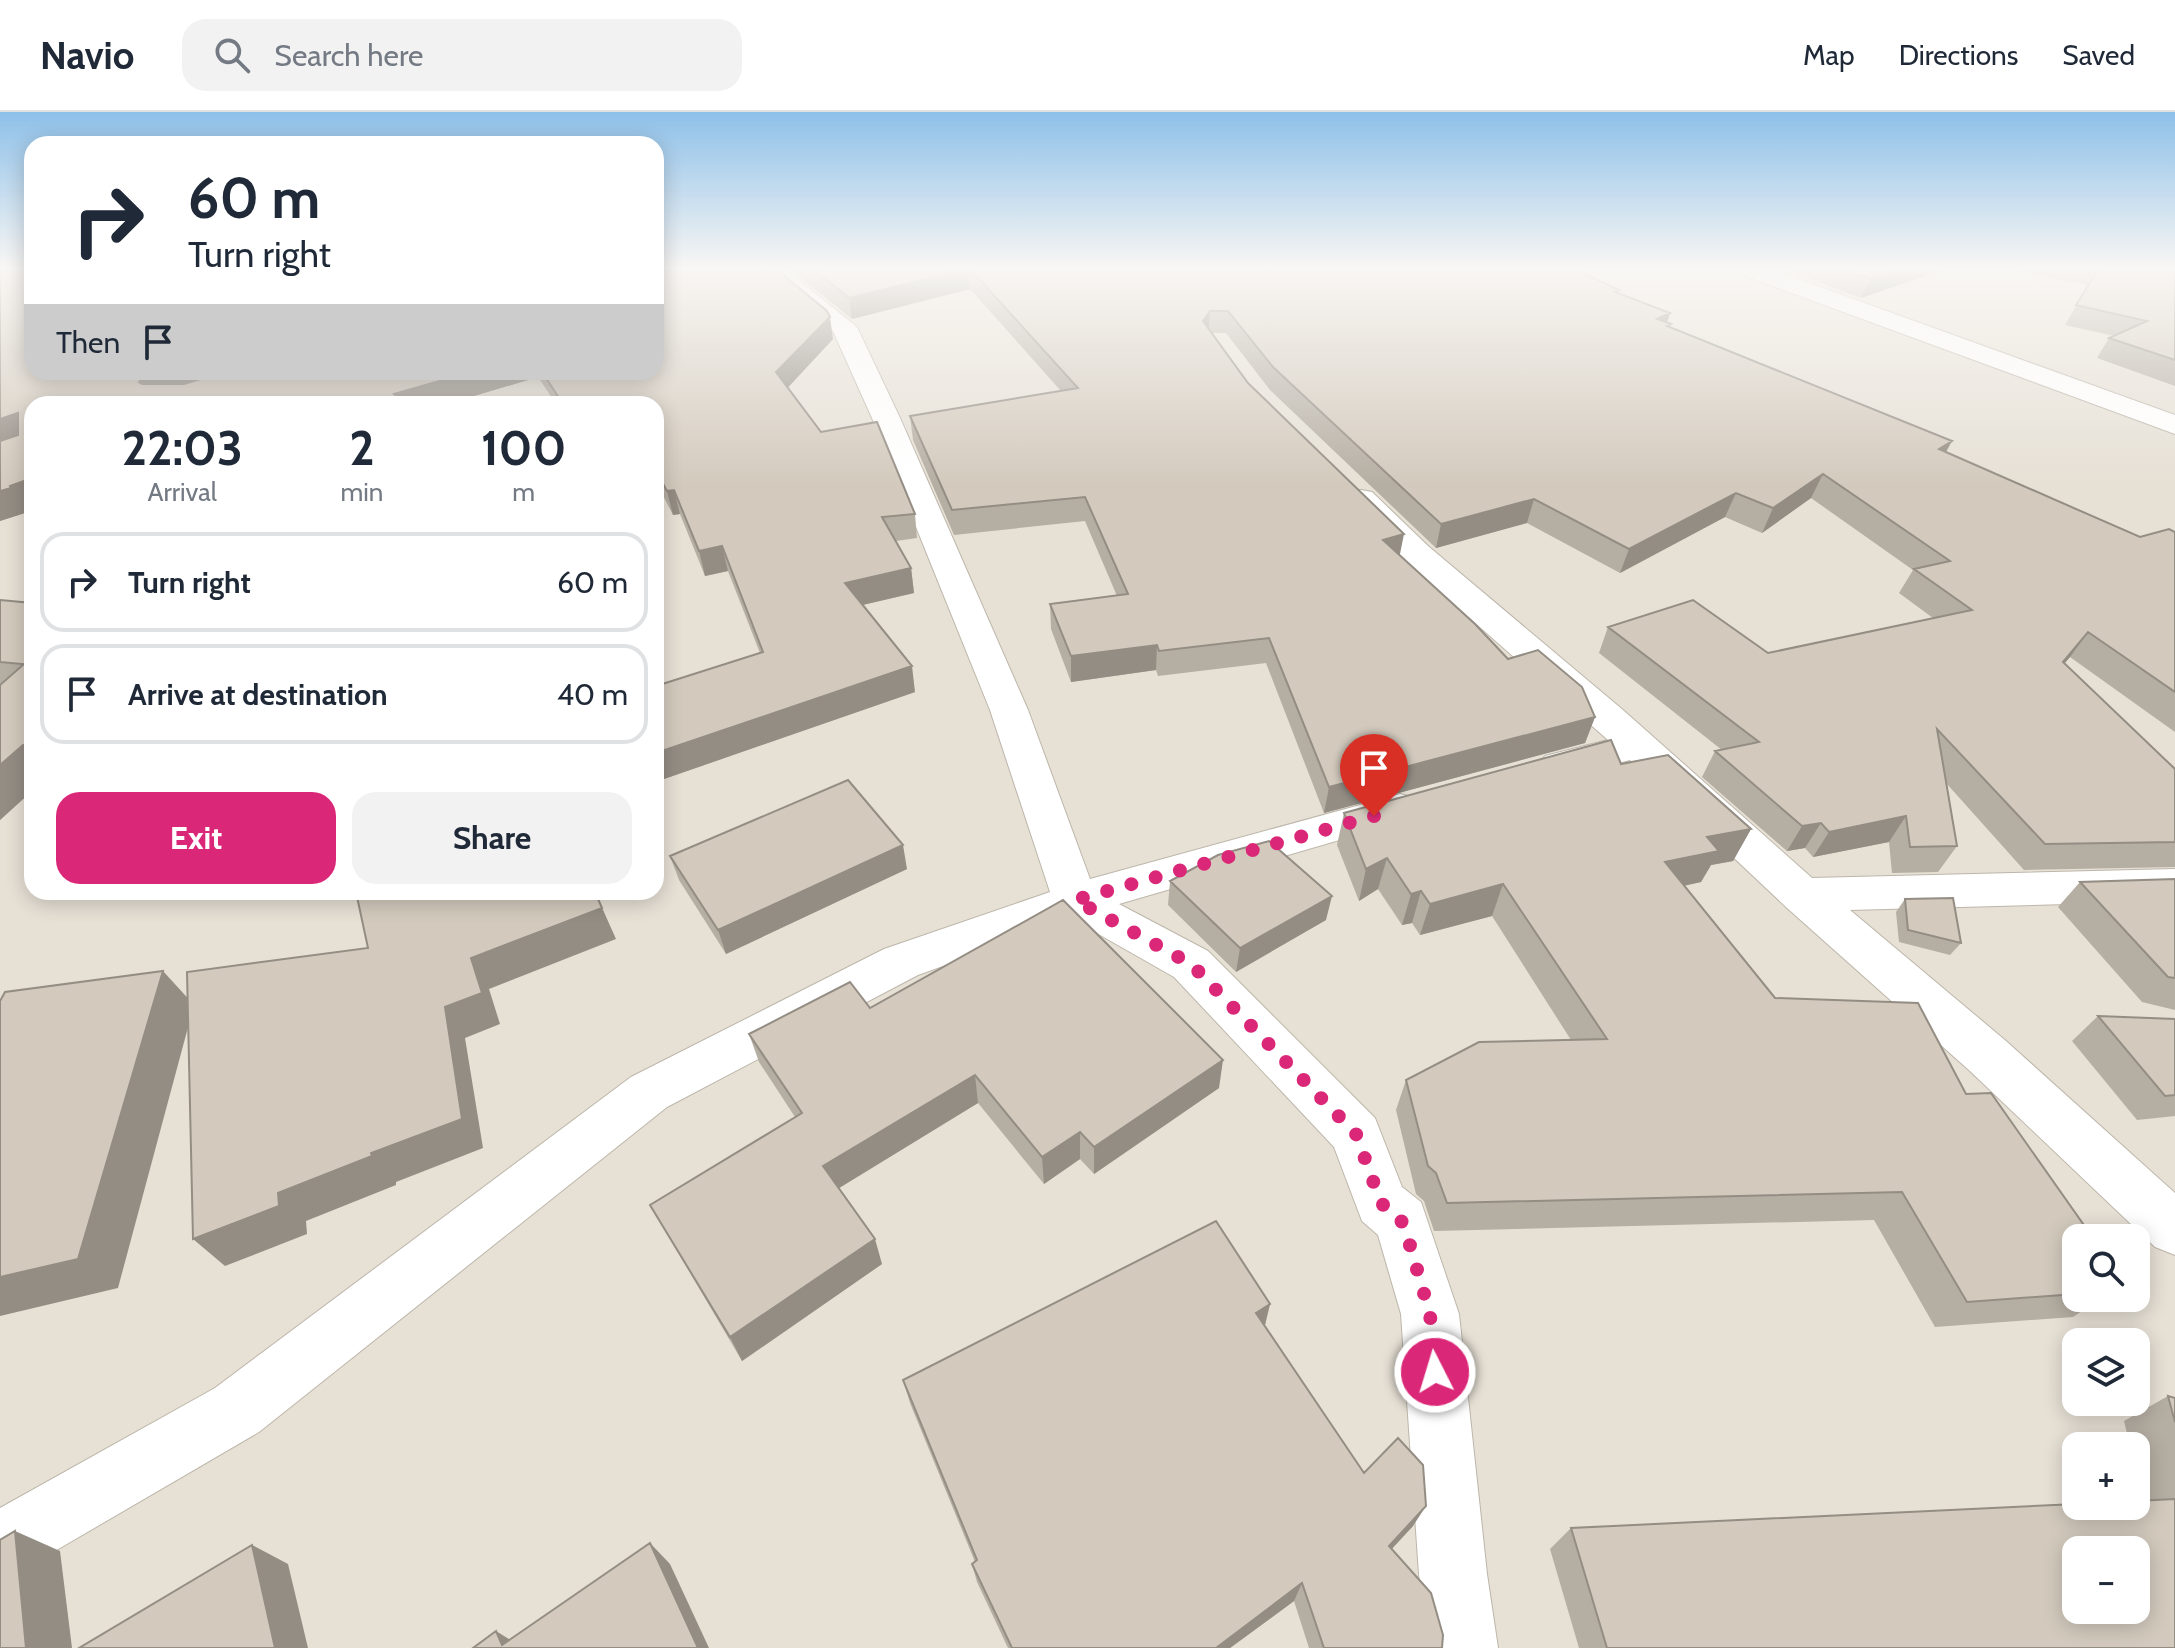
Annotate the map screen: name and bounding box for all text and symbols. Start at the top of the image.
search box [182,19,742,91]
text: Navio [40,32,134,79]
icon: search [210,33,254,77]
text: Search here [274,37,423,74]
text: Map [1803,38,1855,72]
text: Directions [1899,38,2018,72]
text: Saved [2062,38,2135,72]
text: 60 m [188,164,320,232]
icon: right [56,168,160,272]
text: Turn right [188,232,331,276]
icon: arrive [136,320,180,364]
text: Then [56,324,120,361]
text: 22:03 [122,419,243,477]
text: 2 [349,419,375,477]
text: 100 [481,419,566,477]
text: Arrival [148,476,217,508]
text: min [340,476,383,508]
text: m [512,476,535,508]
icon: right [60,560,104,604]
text: Turn right [128,564,251,601]
text: 60 m [557,564,628,601]
icon: arrive [60,672,104,716]
text: Arrive at destination [128,676,388,713]
text: 40 m [557,676,628,713]
pin [1340,734,1408,816]
icon: arrive [1352,746,1396,790]
button: Exit [56,792,336,884]
button: Share [352,792,632,884]
map controls [2062,1224,2150,1624]
button: search [2062,1224,2150,1312]
button: layers [2062,1328,2150,1416]
position arrow [1393,1330,1477,1414]
button: + [2062,1432,2150,1520]
button: − [2062,1536,2150,1624]

